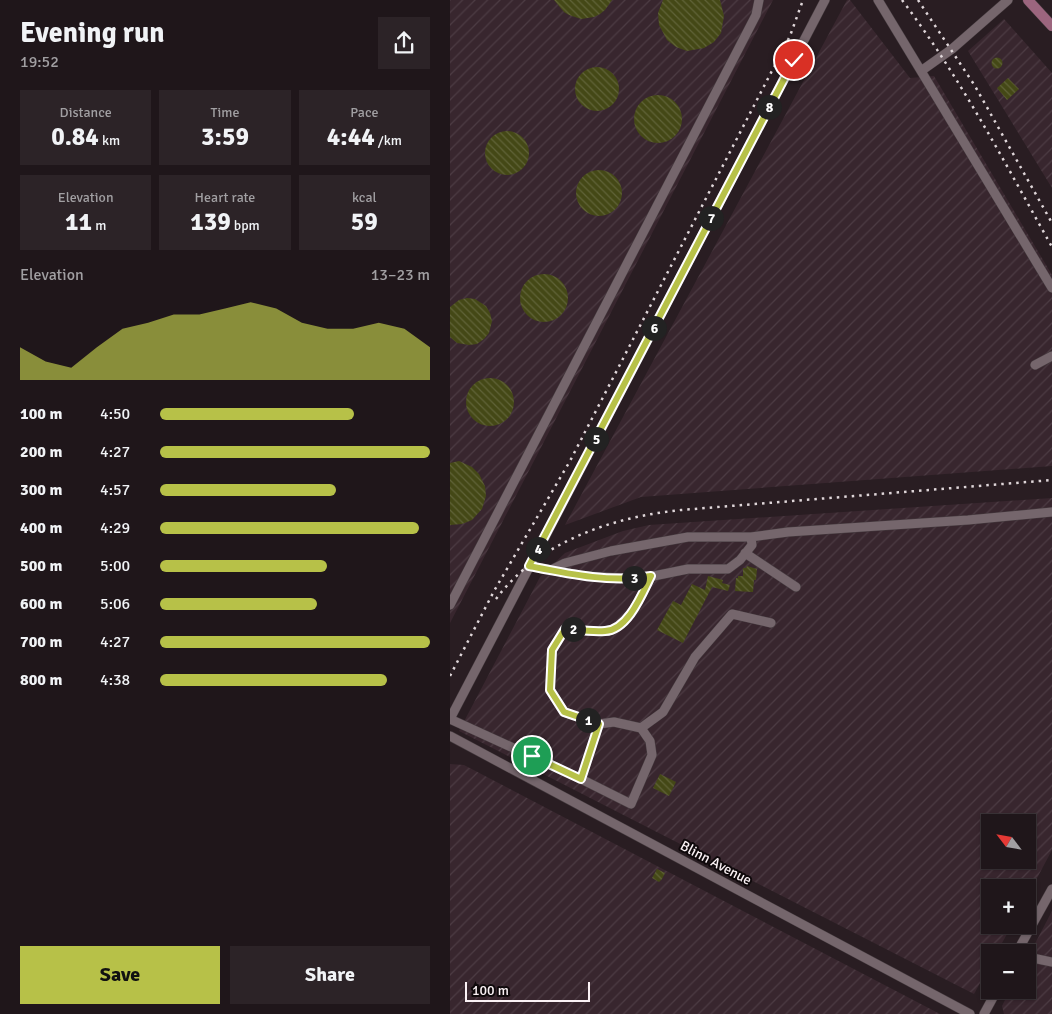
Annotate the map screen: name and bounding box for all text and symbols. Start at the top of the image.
text: Evening run [20,16,165,50]
button: share [378,17,430,69]
pin [773,39,815,81]
icon: check [780,46,808,74]
text: 19:52 [20,52,59,72]
pin: 8 [756,94,782,120]
text: 8 [766,99,773,116]
text: Distance [60,104,112,121]
text: Time [211,104,239,121]
text: Pace [350,104,378,121]
text: 0.84 [51,121,99,152]
text: 3:59 [201,121,249,152]
text: 4:44 [327,121,375,152]
text: km [99,132,120,149]
text: /km [375,132,402,149]
text: Elevation [58,189,114,206]
text: Heart rate [195,189,255,206]
text: kcal [352,189,377,206]
text: 11 [65,206,92,237]
text: 139 [190,206,231,237]
text: 59 [351,206,378,237]
pin: 7 [698,206,724,230]
text: 7 [708,210,715,227]
text: m [92,217,106,234]
text: bpm [231,217,260,234]
text: Elevation [20,265,84,285]
text: 13–23 m [371,265,430,285]
pin: 6 [642,316,666,340]
text: 6 [651,320,658,337]
text: 100 m [20,404,62,424]
text: 4:50 [100,404,130,424]
pin: 5 [584,426,608,452]
text: 5 [593,431,600,448]
text: 200 m [20,442,62,462]
text: 4:27 [100,442,130,462]
text: 300 m [20,480,62,500]
text: 4:57 [100,480,130,500]
text: 400 m [20,518,62,538]
text: 4:29 [100,518,130,538]
pin: 4 [526,536,550,562]
text: 4 [535,541,542,558]
text: 500 m [20,556,62,576]
text: 5:00 [100,556,130,576]
pin: 3 [622,566,646,590]
text: 3 [631,570,638,587]
text: 600 m [20,594,62,614]
text: 5:06 [100,594,130,614]
pin: 2 [560,616,586,642]
text: 2 [570,621,577,638]
text: 700 m [20,632,62,652]
text: 4:27 [100,632,130,652]
text: 800 m [20,670,62,690]
text: 4:38 [100,670,130,690]
pin: 1 [576,708,600,732]
text: 1 [585,712,592,729]
pin [511,735,553,777]
icon: arrive [518,742,546,770]
north arrow [981,814,1036,869]
map controls [981,814,1036,999]
street label: Blinn Avenue [677,837,755,889]
button: + [981,879,1036,934]
button: − [981,944,1036,999]
button: Save [20,946,220,1004]
button: Share [230,946,430,1004]
scale bar [465,979,590,1002]
text: 100 m [472,982,509,999]

